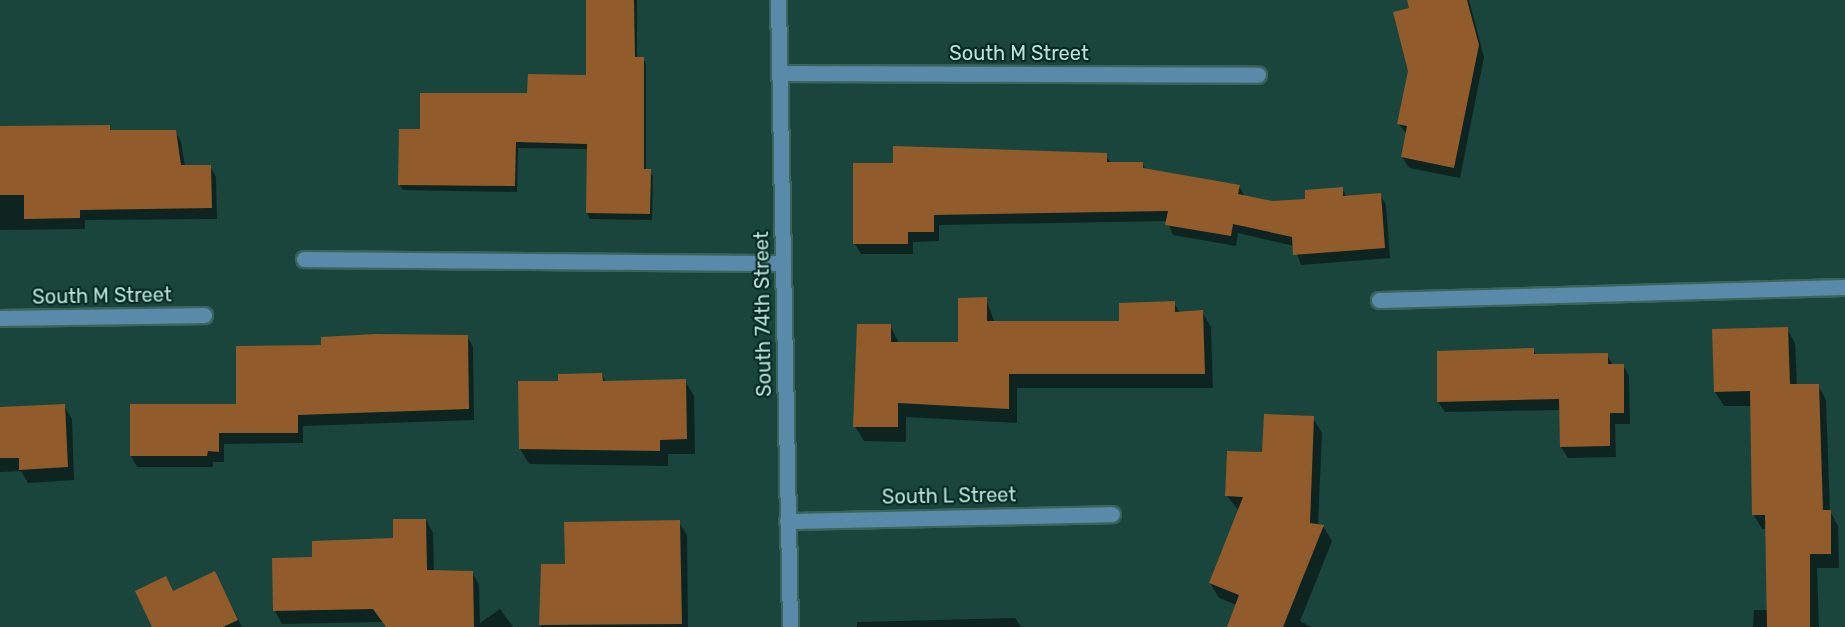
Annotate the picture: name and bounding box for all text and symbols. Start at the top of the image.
street label: South M Street [949,41,1089,65]
street label: South 74th Street [750,231,776,397]
street label: South M Street [32,283,172,309]
street label: South L Street [881,483,1017,509]

